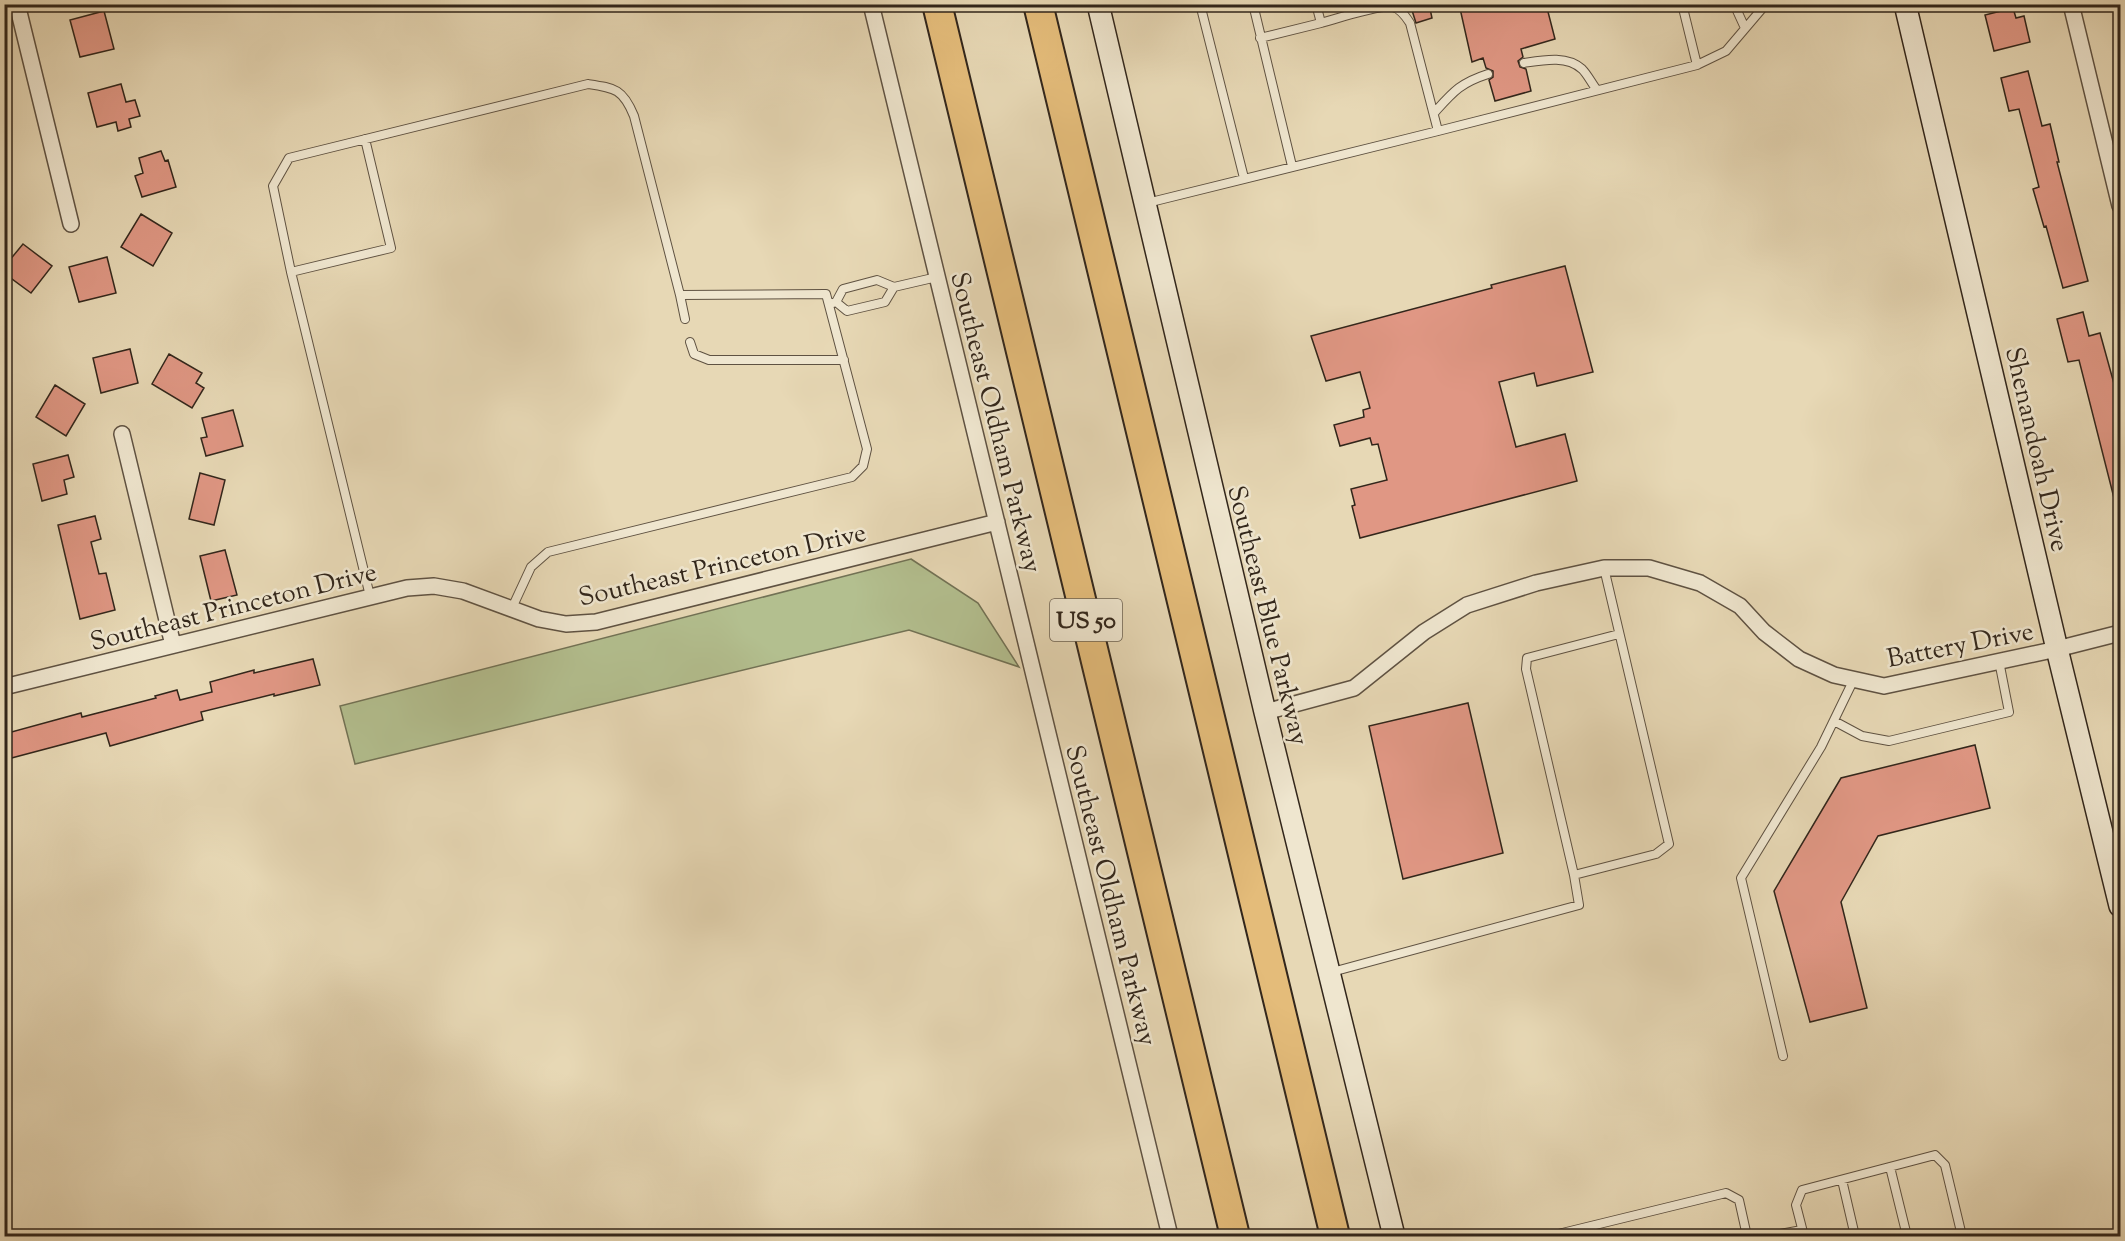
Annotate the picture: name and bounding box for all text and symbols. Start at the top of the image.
street label: Southeast Oldham Parkway [939,268,1050,577]
street label: Shenandoah Drive [1994,344,2077,556]
street label: Southeast Blue Parkway [1216,482,1317,749]
street label: Southeast Princeton Drive [575,515,870,618]
street label: Southeast Princeton Drive [86,555,381,662]
road number: US 50 [1050,599,1122,641]
street label: Battery Drive [1884,614,2037,679]
street label: Southeast Oldham Parkway [1054,741,1165,1050]

